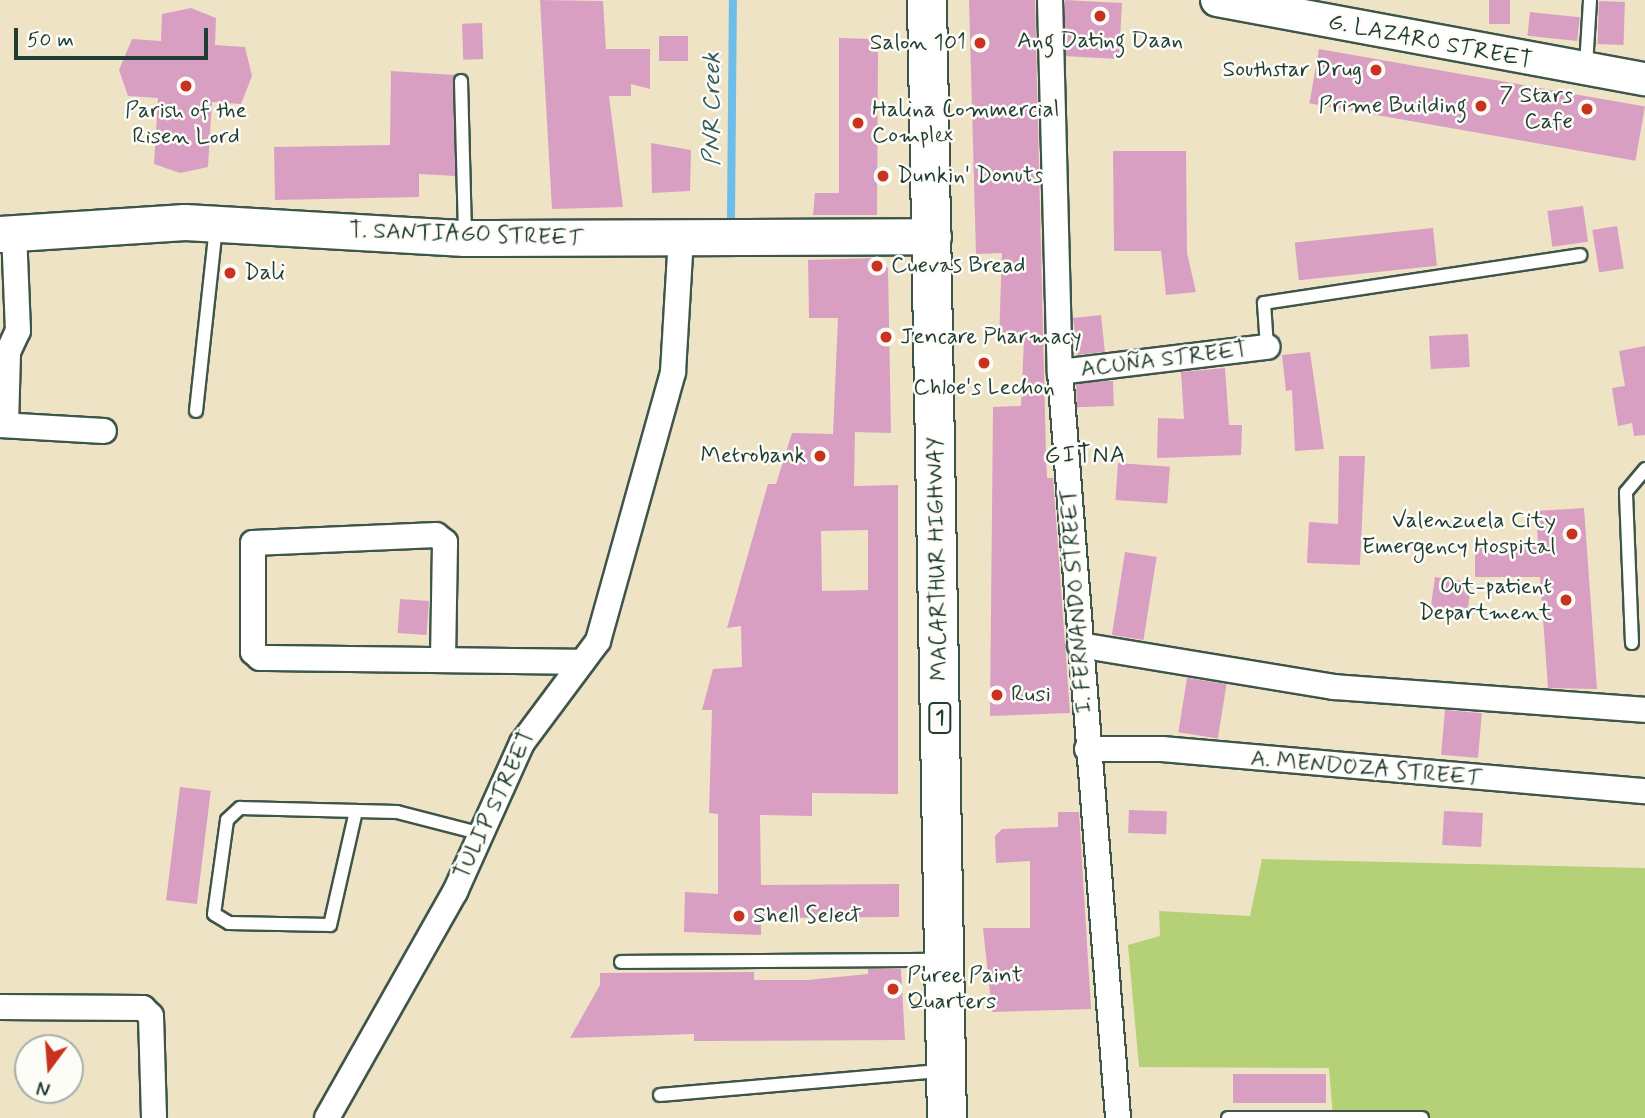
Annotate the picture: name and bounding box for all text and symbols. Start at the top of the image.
marker: Ang Dating Daan [1092,8,1108,24]
street label: G. LAZARO STREET [1326,9,1534,75]
scale bar [18,14,212,58]
text: 50 m [27,26,74,54]
place label: Ang Dating Daan [1017,27,1183,55]
place label: Salon 101 [870,29,966,57]
marker: Salon 101 [972,35,988,51]
water label: PNR Creek [699,52,727,166]
place label: Southstar Drug [1221,56,1362,84]
marker: Southstar Drug [1368,62,1384,78]
marker: Parish of the Risen Lord [178,78,194,94]
place label: 7 Stars Cafe [1499,82,1573,136]
place label: Prime Building [1321,92,1467,120]
place label: Halina Commercial Complex [872,96,1068,150]
place label: Parish of the Risen Lord [125,97,247,151]
marker: Prime Building [1473,98,1489,114]
marker: 7 Stars Cafe [1579,101,1595,117]
marker: Halina Commercial Complex [850,115,866,131]
place label: Dunkin' Donuts [897,162,1043,190]
marker: Dunkin' Donuts [875,168,891,184]
street label: T. SANTIAGO STREET [348,217,584,253]
place label: Cuevas Bread [891,252,1026,280]
marker: Cuevas Bread [869,258,885,274]
place label: Dali [244,259,285,287]
marker: Dali [222,265,238,281]
place label: Jencare Pharmacy [900,323,1082,351]
marker: Jencare Pharmacy [878,329,894,345]
street label: ACUÑA STREET [1079,336,1249,384]
marker: Chloe's Lechon [976,355,992,371]
place label: Chloe's Lechon [912,374,1056,402]
street label: MACARTHUR HIGHWAY [922,437,954,681]
place label: Metrobank [701,442,806,470]
district label: GITNA [1044,442,1128,470]
marker: Metrobank [812,448,828,464]
street label: I. FERNANDO STREET [1055,487,1099,715]
place label: Valenzuela City Emergency Hospital [1362,507,1556,561]
marker: Valenzuela City Emergency Hospital [1562,524,1582,544]
place label: Out-patient Department [1418,573,1552,627]
marker: Out-patient Department [1558,592,1574,608]
place label: Rusi [1011,681,1051,709]
marker: Rusi [989,687,1005,703]
road number: 1 [928,700,952,736]
street label: TULIP STREET [448,726,542,884]
street label: A. MENDOZA STREET [1249,745,1483,793]
place label: Shell Select [753,902,863,930]
marker: Shell Select [731,908,747,924]
place label: Puree Paint Quarters [907,962,1023,1016]
marker: Puree Paint Quarters [885,981,901,997]
north arrow [14,1034,84,1104]
text: N [34,1074,53,1102]

